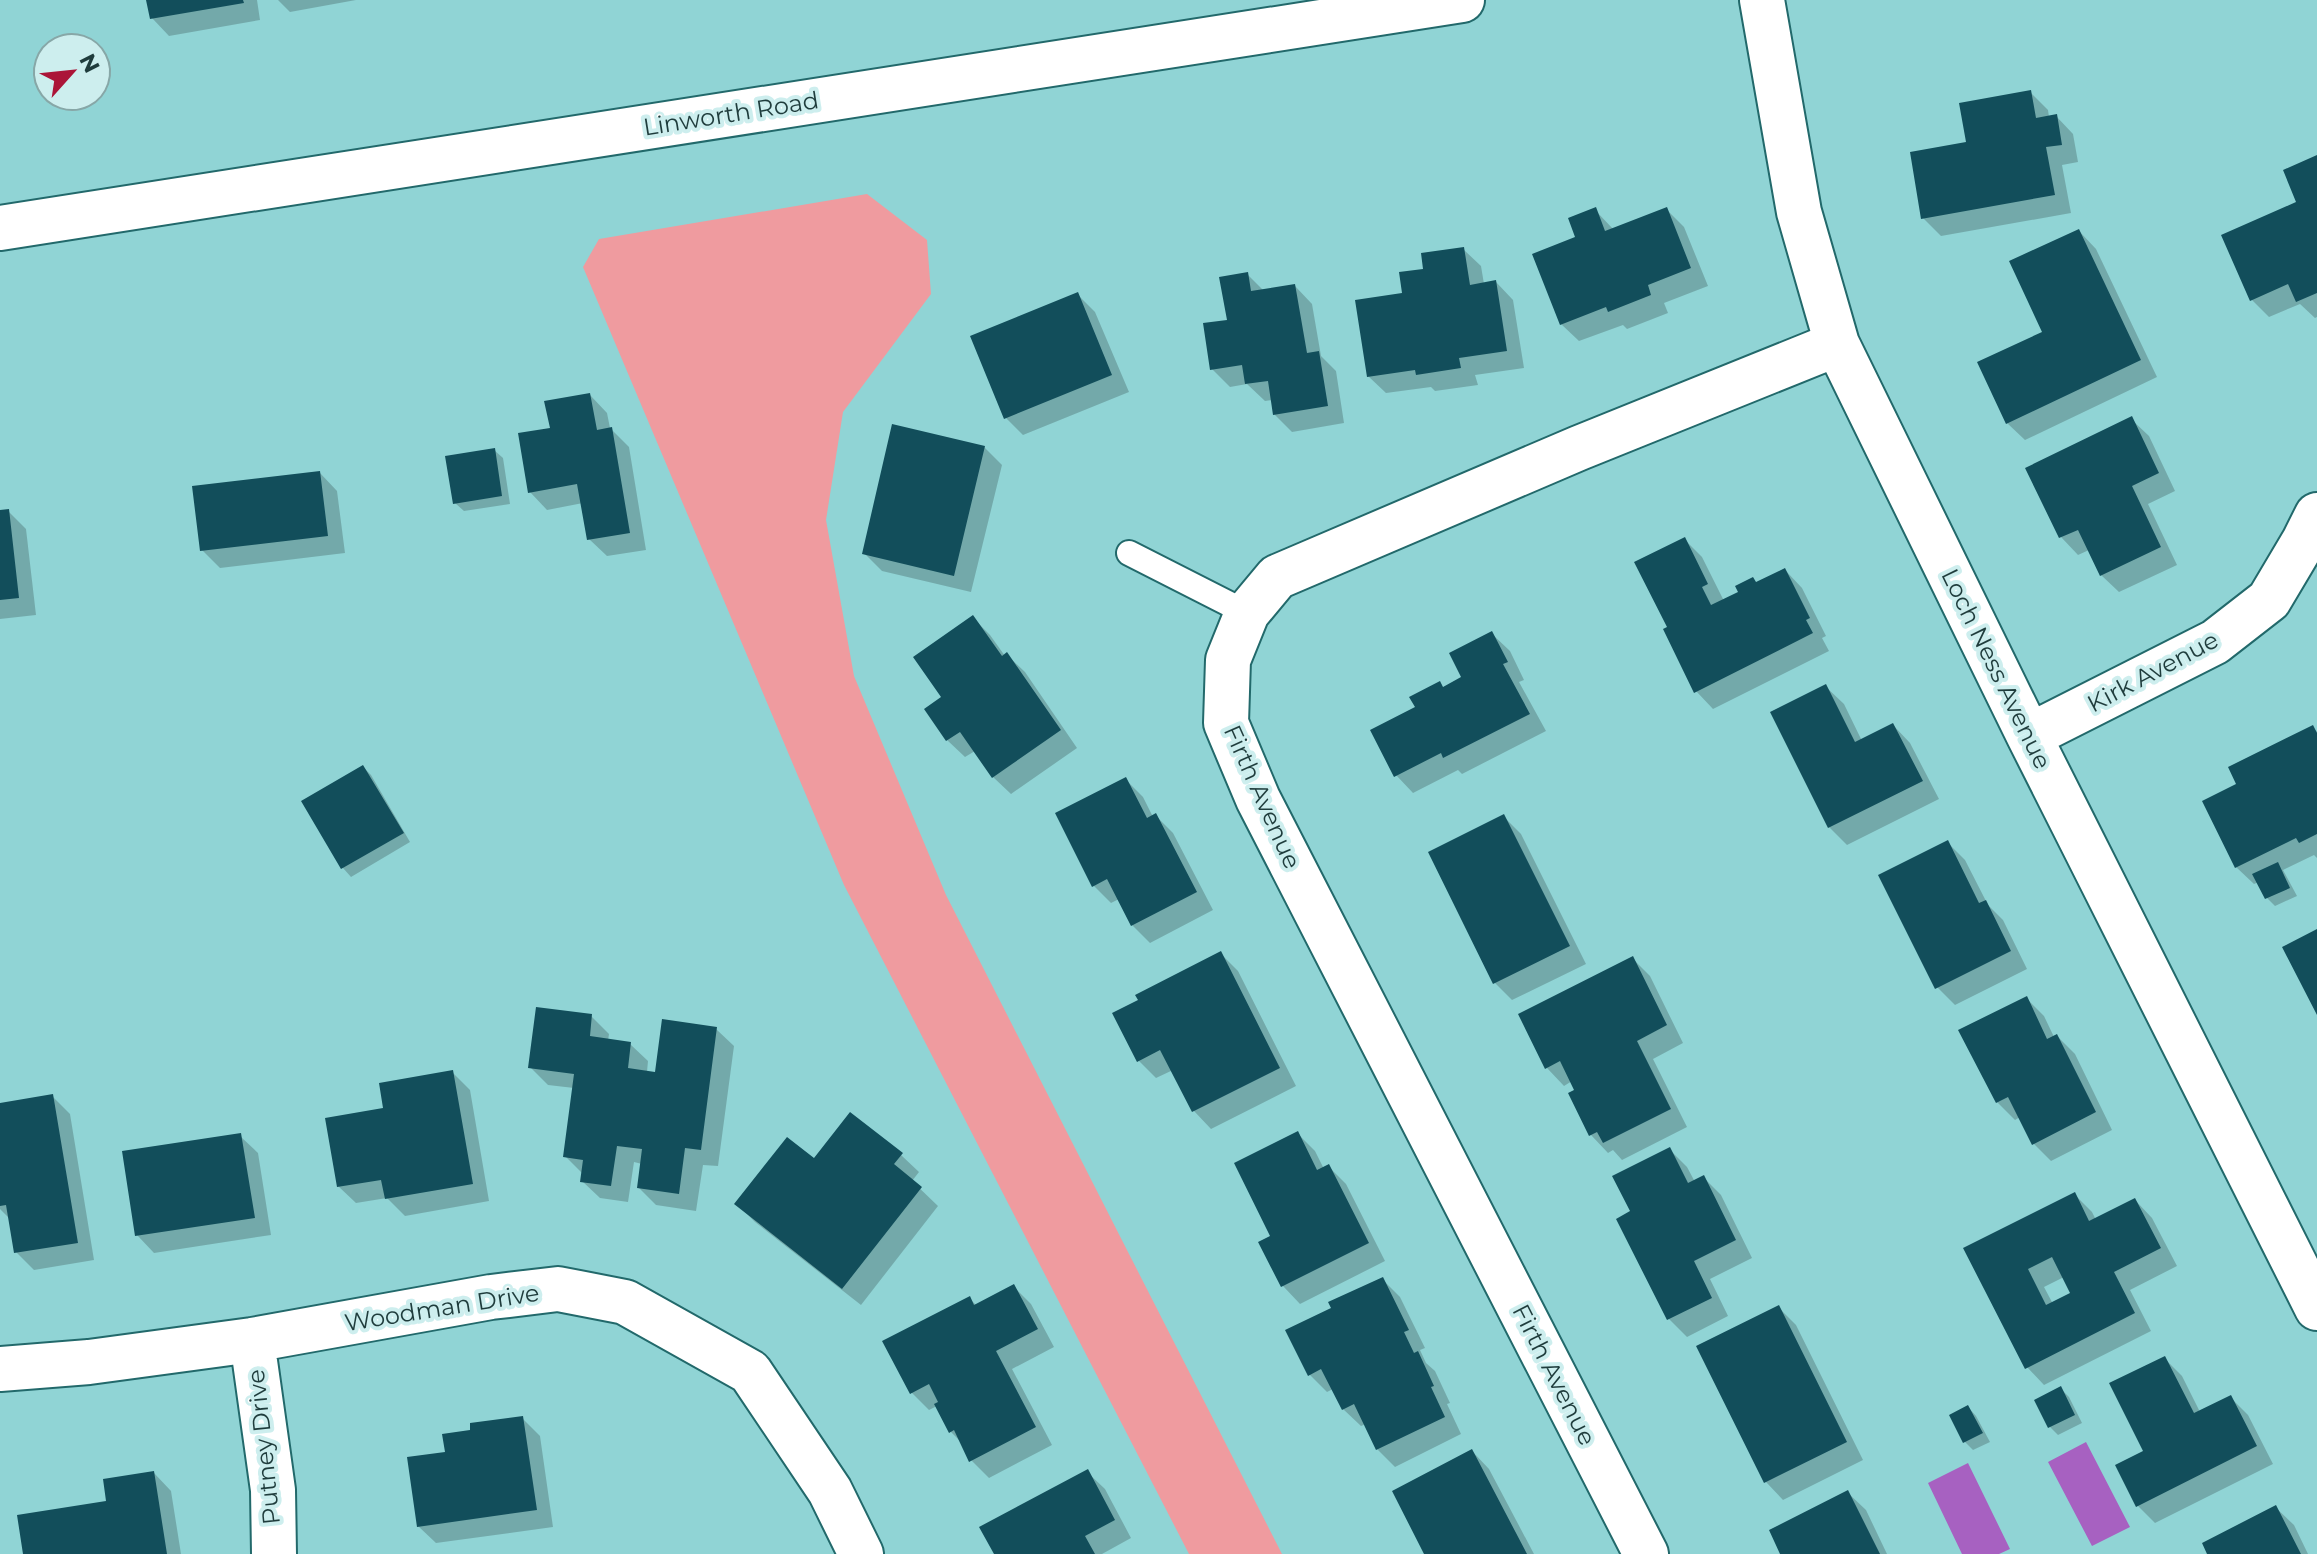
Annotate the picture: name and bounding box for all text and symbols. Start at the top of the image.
north arrow [32,32,112,112]
text: N [73,49,105,77]
street label: Linworth Road [641,85,821,142]
street label: Loch Ness Avenue [1935,564,2058,774]
street label: Kirk Avenue [2082,625,2223,718]
street label: Firth Avenue [1218,720,1307,873]
street label: Woodman Drive [343,1278,541,1337]
street label: Firth Avenue [1506,1299,1602,1450]
street label: Putney Drive [241,1368,286,1526]

